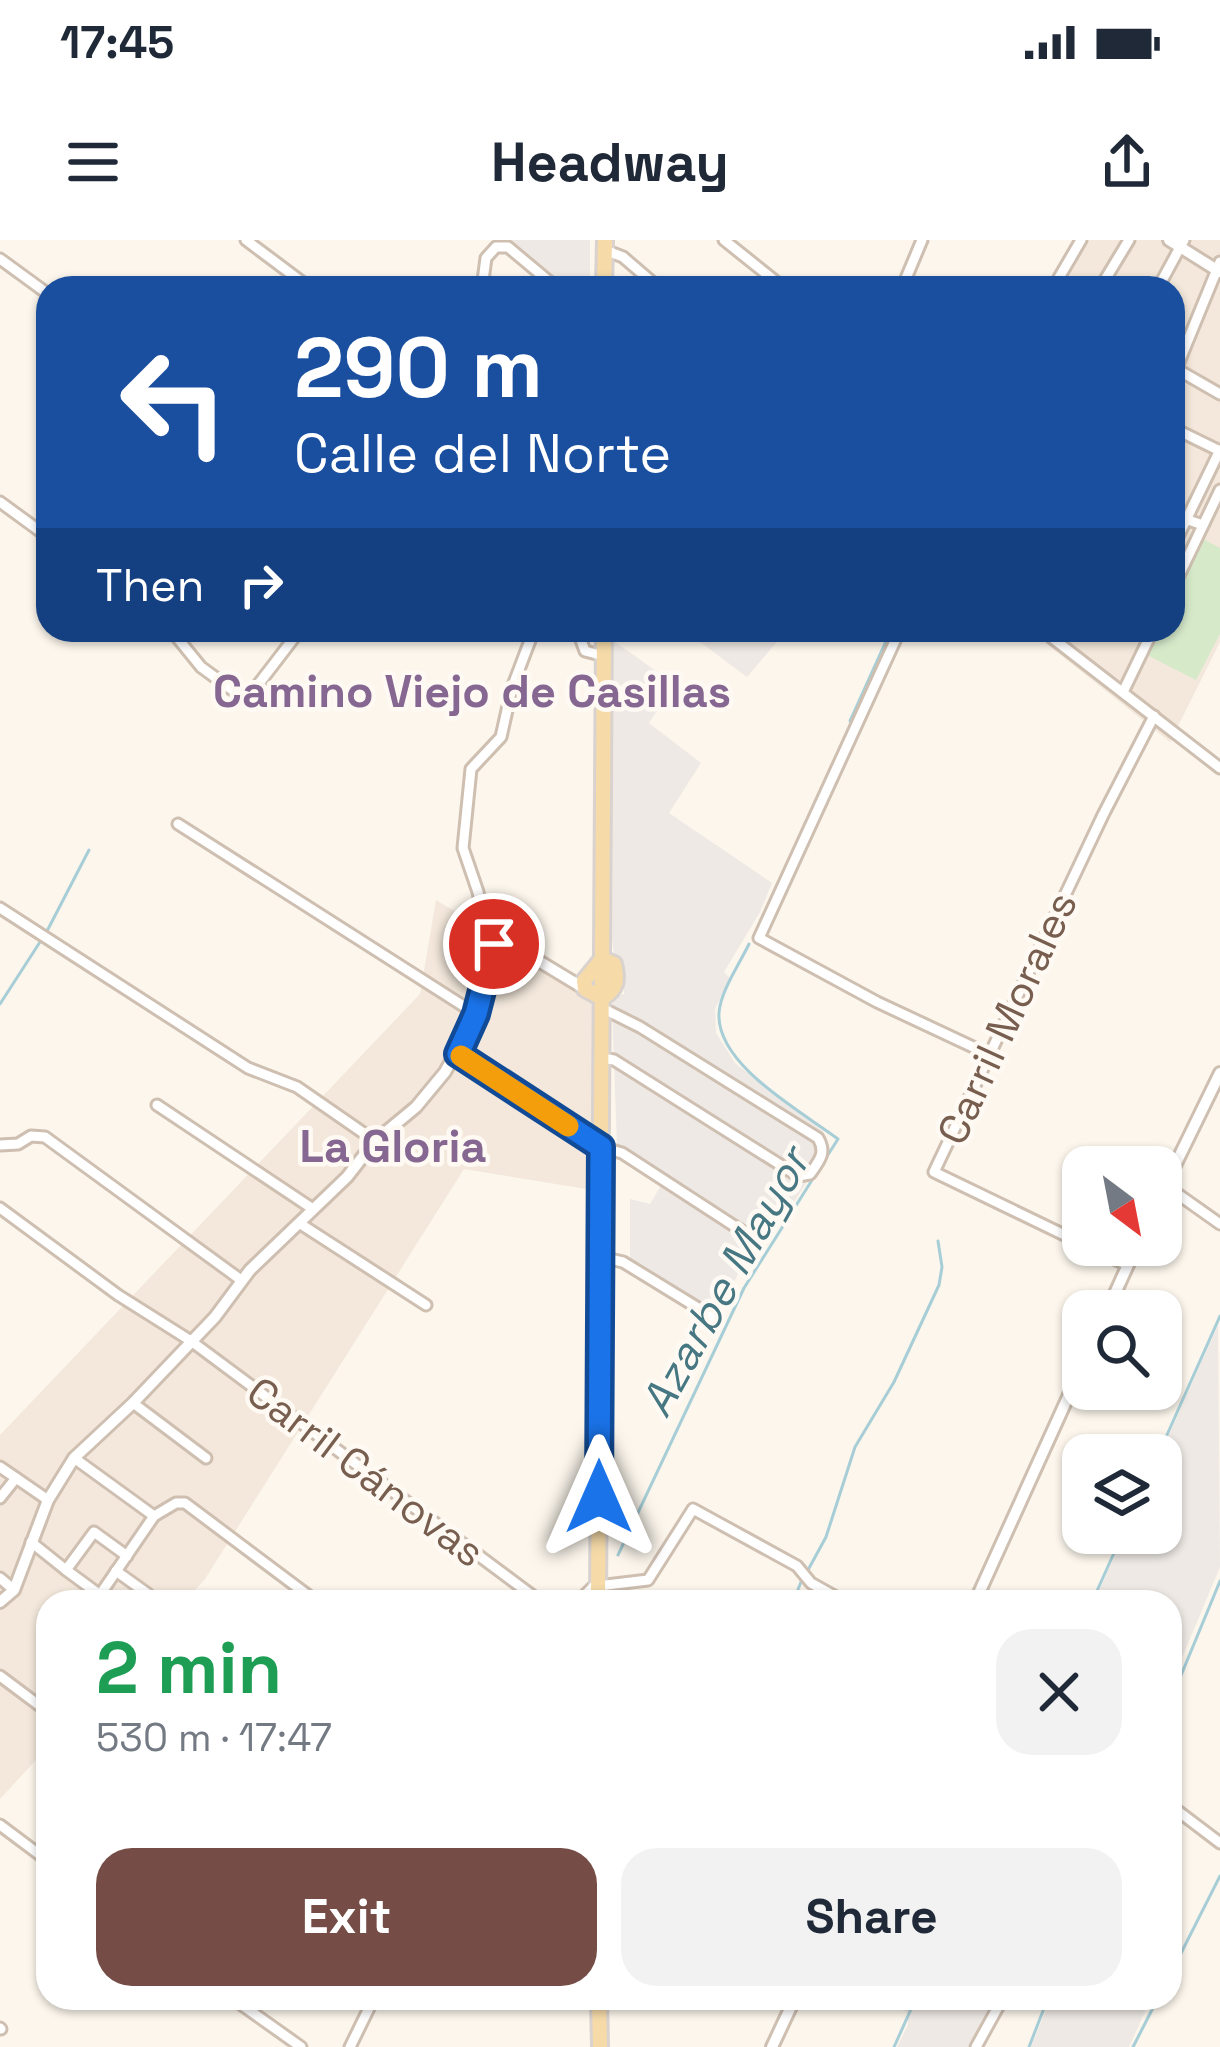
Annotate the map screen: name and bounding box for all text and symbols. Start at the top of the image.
text: 17:45 [60,14,174,71]
text: Headway [491,128,729,197]
icon: menu [60,129,126,195]
icon: share [1094,129,1160,195]
text: 290 m [294,314,543,422]
icon: left [96,324,252,480]
text: Calle del Norte [294,419,671,488]
icon: right [228,552,294,618]
text: Then [96,557,204,614]
district label: Camino Viejo de Casillas [213,663,731,720]
street label: Carril Morales [925,883,1089,1153]
pin [443,893,545,995]
icon: arrive [461,911,527,977]
district label: La Gloria [300,1118,486,1175]
water label: Azarbe Mayor [628,1134,824,1426]
north arrow [1062,1146,1182,1266]
map controls [1062,1146,1182,1554]
button: search [1062,1290,1182,1410]
street label: Carril Cánovas [237,1365,495,1579]
position arrow [536,1434,662,1560]
button: layers [1062,1434,1182,1554]
text: 2 min [96,1622,282,1714]
button: close [996,1629,1122,1755]
text: 530 m · 17:47 [96,1713,332,1762]
button: Exit [96,1848,597,1986]
button: Share [621,1848,1122,1986]

